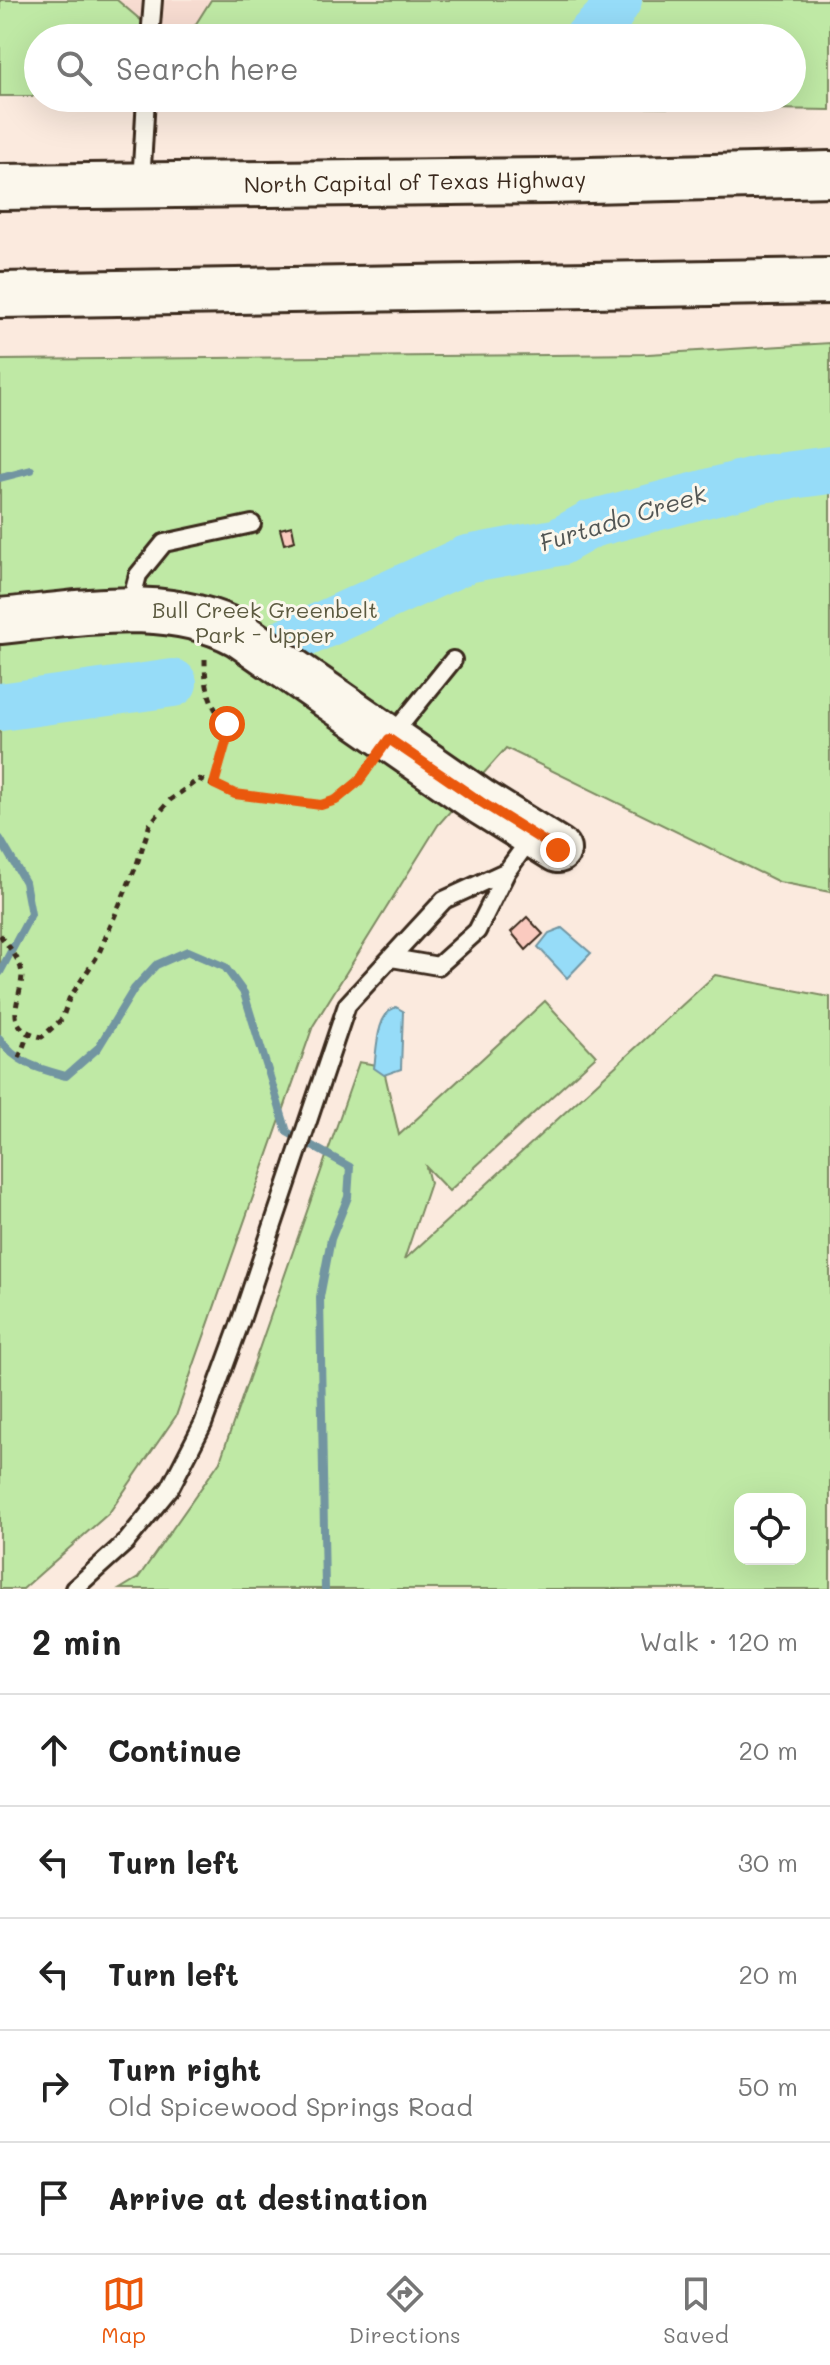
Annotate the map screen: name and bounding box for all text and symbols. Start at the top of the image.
search box [24,24,806,112]
icon: search [52,46,96,90]
text: Search here [116,48,299,88]
street label: North Capital of Texas Highway [244,164,586,199]
water label: Furtado Creek [535,477,711,558]
park label: Bull Creek Greenbelt Park - Upper [152,595,378,649]
route start [209,706,245,742]
route end [540,832,576,868]
map controls [734,1493,806,1565]
button: locate [734,1493,806,1565]
text: 2 min [32,1619,121,1664]
text: Walk · 120 m [639,1624,798,1658]
icon: ahead [32,1728,76,1772]
text: Continue [108,1730,241,1770]
text: 20 m [738,1733,798,1767]
icon: left [32,1840,76,1884]
text: Turn left [108,1842,239,1882]
text: 30 m [738,1845,798,1879]
icon: left [32,1952,76,1996]
text: Turn left [108,1954,239,1994]
text: 20 m [738,1957,798,1991]
text: Turn right [108,2049,261,2089]
icon: right [32,2064,76,2108]
text: 50 m [738,2069,798,2103]
text: Old Spicewood Springs Road [108,2089,473,2123]
icon: arrive [32,2176,76,2220]
text: Arrive at destination [108,2178,428,2218]
tab: Map [101,2272,146,2349]
tab: Directions [349,2272,461,2349]
tab: Saved [663,2272,729,2349]

